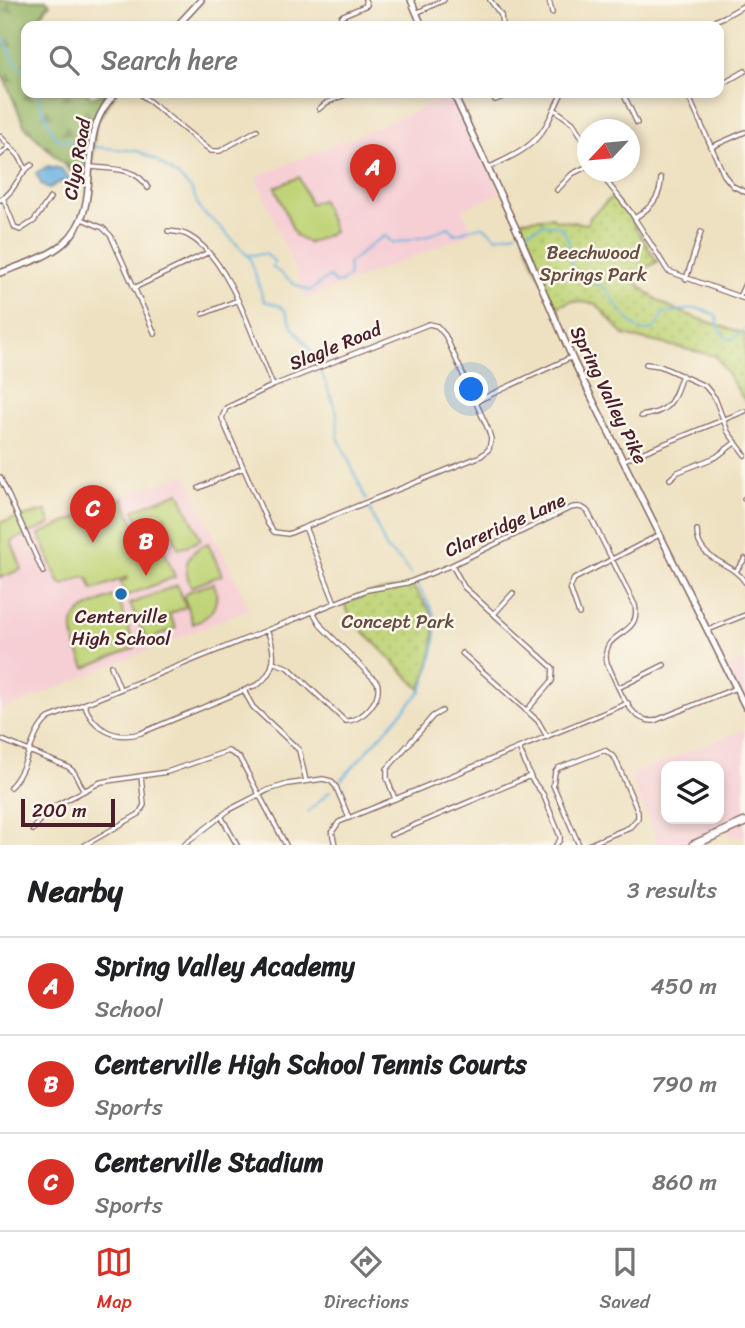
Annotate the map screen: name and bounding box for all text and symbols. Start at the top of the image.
search box [21,21,724,98]
text: Search here [101,37,238,83]
icon: search [45,41,83,79]
street label: Clyo Road [54,114,101,202]
north arrow [577,119,640,182]
pin: A [350,144,396,202]
park label: Beechwood Springs Park [539,236,648,291]
street label: Slagle Road [284,312,388,379]
street label: Spring Valley Pike [561,320,657,470]
your location [454,372,488,406]
street label: Clareridge Lane [439,484,571,566]
pin: C [70,485,116,543]
pin: B [123,518,169,576]
marker: Centerville High School [113,586,129,602]
place label: Centerville High School [71,600,171,655]
park label: Concept Park [341,605,455,638]
map controls [661,761,724,824]
button: layers [661,761,724,824]
text: 200 m [32,794,87,827]
scale bar [21,796,116,828]
text: Nearby [28,864,123,918]
text: 3 results [627,870,717,911]
text: Spring Valley Academy [95,943,355,989]
text: A [43,966,59,1007]
text: 450 m [650,966,717,1007]
text: School [95,989,163,1030]
text: Centerville High School Tennis Courts [95,1041,527,1087]
text: B [44,1064,58,1105]
text: 790 m [652,1064,717,1105]
text: Sports [95,1087,163,1128]
text: Centerville Stadium [95,1139,324,1185]
text: C [44,1162,58,1203]
text: 860 m [652,1162,717,1203]
text: Sports [95,1185,163,1226]
tab: Map [95,1243,133,1318]
tab: Directions [324,1243,409,1318]
tab: Saved [600,1243,650,1318]

